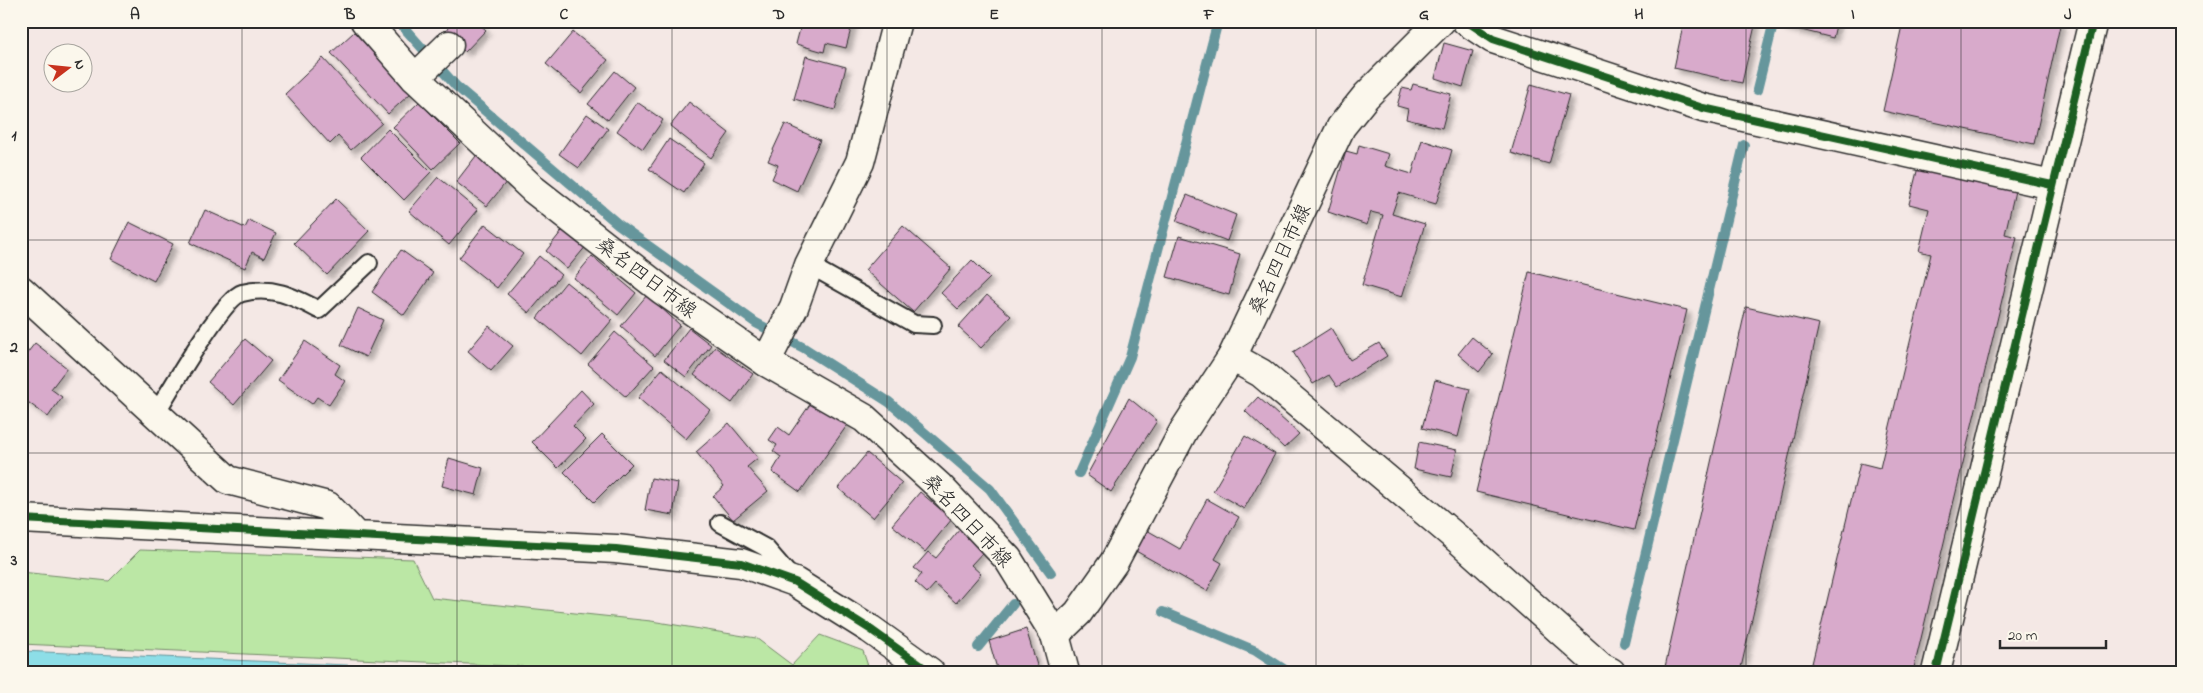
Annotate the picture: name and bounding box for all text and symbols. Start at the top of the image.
text: A [130,3,140,27]
text: B [344,3,356,27]
text: C [560,3,569,27]
text: D [772,3,785,27]
text: E [989,3,999,27]
text: F [1203,3,1215,27]
text: G [1419,3,1429,27]
text: H [1634,3,1644,27]
text: I [1851,3,1855,27]
text: J [2064,3,2072,27]
north arrow [42,42,92,92]
text: N [68,57,90,72]
text: 1 [11,124,17,148]
street label: 桑名四日市線 [1243,200,1320,321]
street label: 桑名四日市線 [589,231,702,327]
text: 2 [9,336,18,360]
street label: 桑名四日市線 [915,468,1018,575]
text: 3 [10,549,18,573]
scale bar [2000,618,2107,650]
text: 20 m [2008,625,2038,647]

